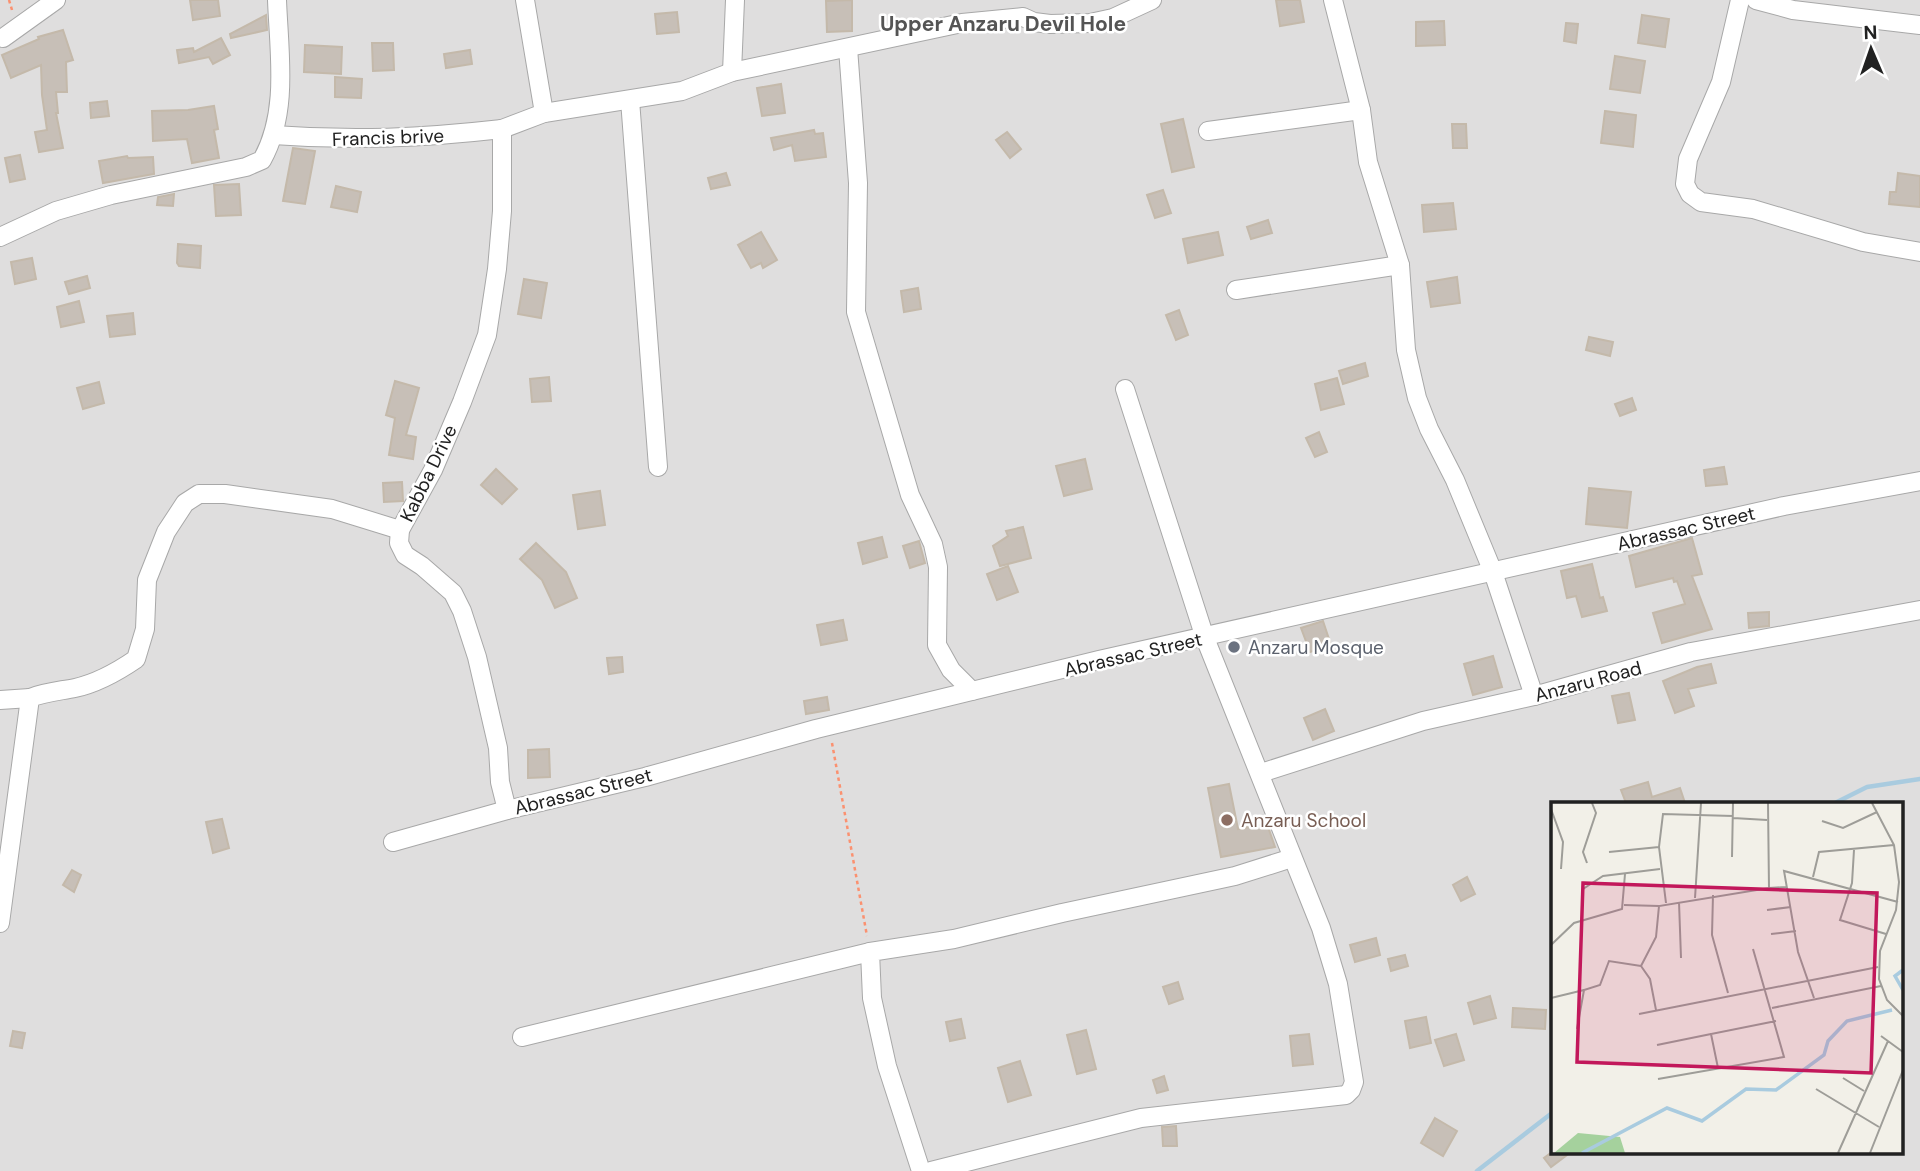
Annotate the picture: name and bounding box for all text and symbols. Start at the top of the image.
district label: Upper Anzaru Devil Hole [880,10,1126,38]
north arrow [1836,14,1906,84]
text: N [1863,20,1878,45]
street label: Francis brive [331,123,445,152]
street label: Kabba Drive [394,420,463,526]
street label: Abrassac Street [1615,500,1758,557]
street label: Abrassac Street [1062,626,1205,683]
place label: Anzaru Mosque [1248,635,1384,660]
marker: Anzaru Mosque [1226,639,1242,655]
street label: Anzaru Road [1532,655,1644,708]
street label: Abrassac Street [512,762,655,821]
inset map [1551,802,1902,1154]
place label: Anzaru School [1241,808,1366,833]
marker: Anzaru School [1219,812,1235,828]

